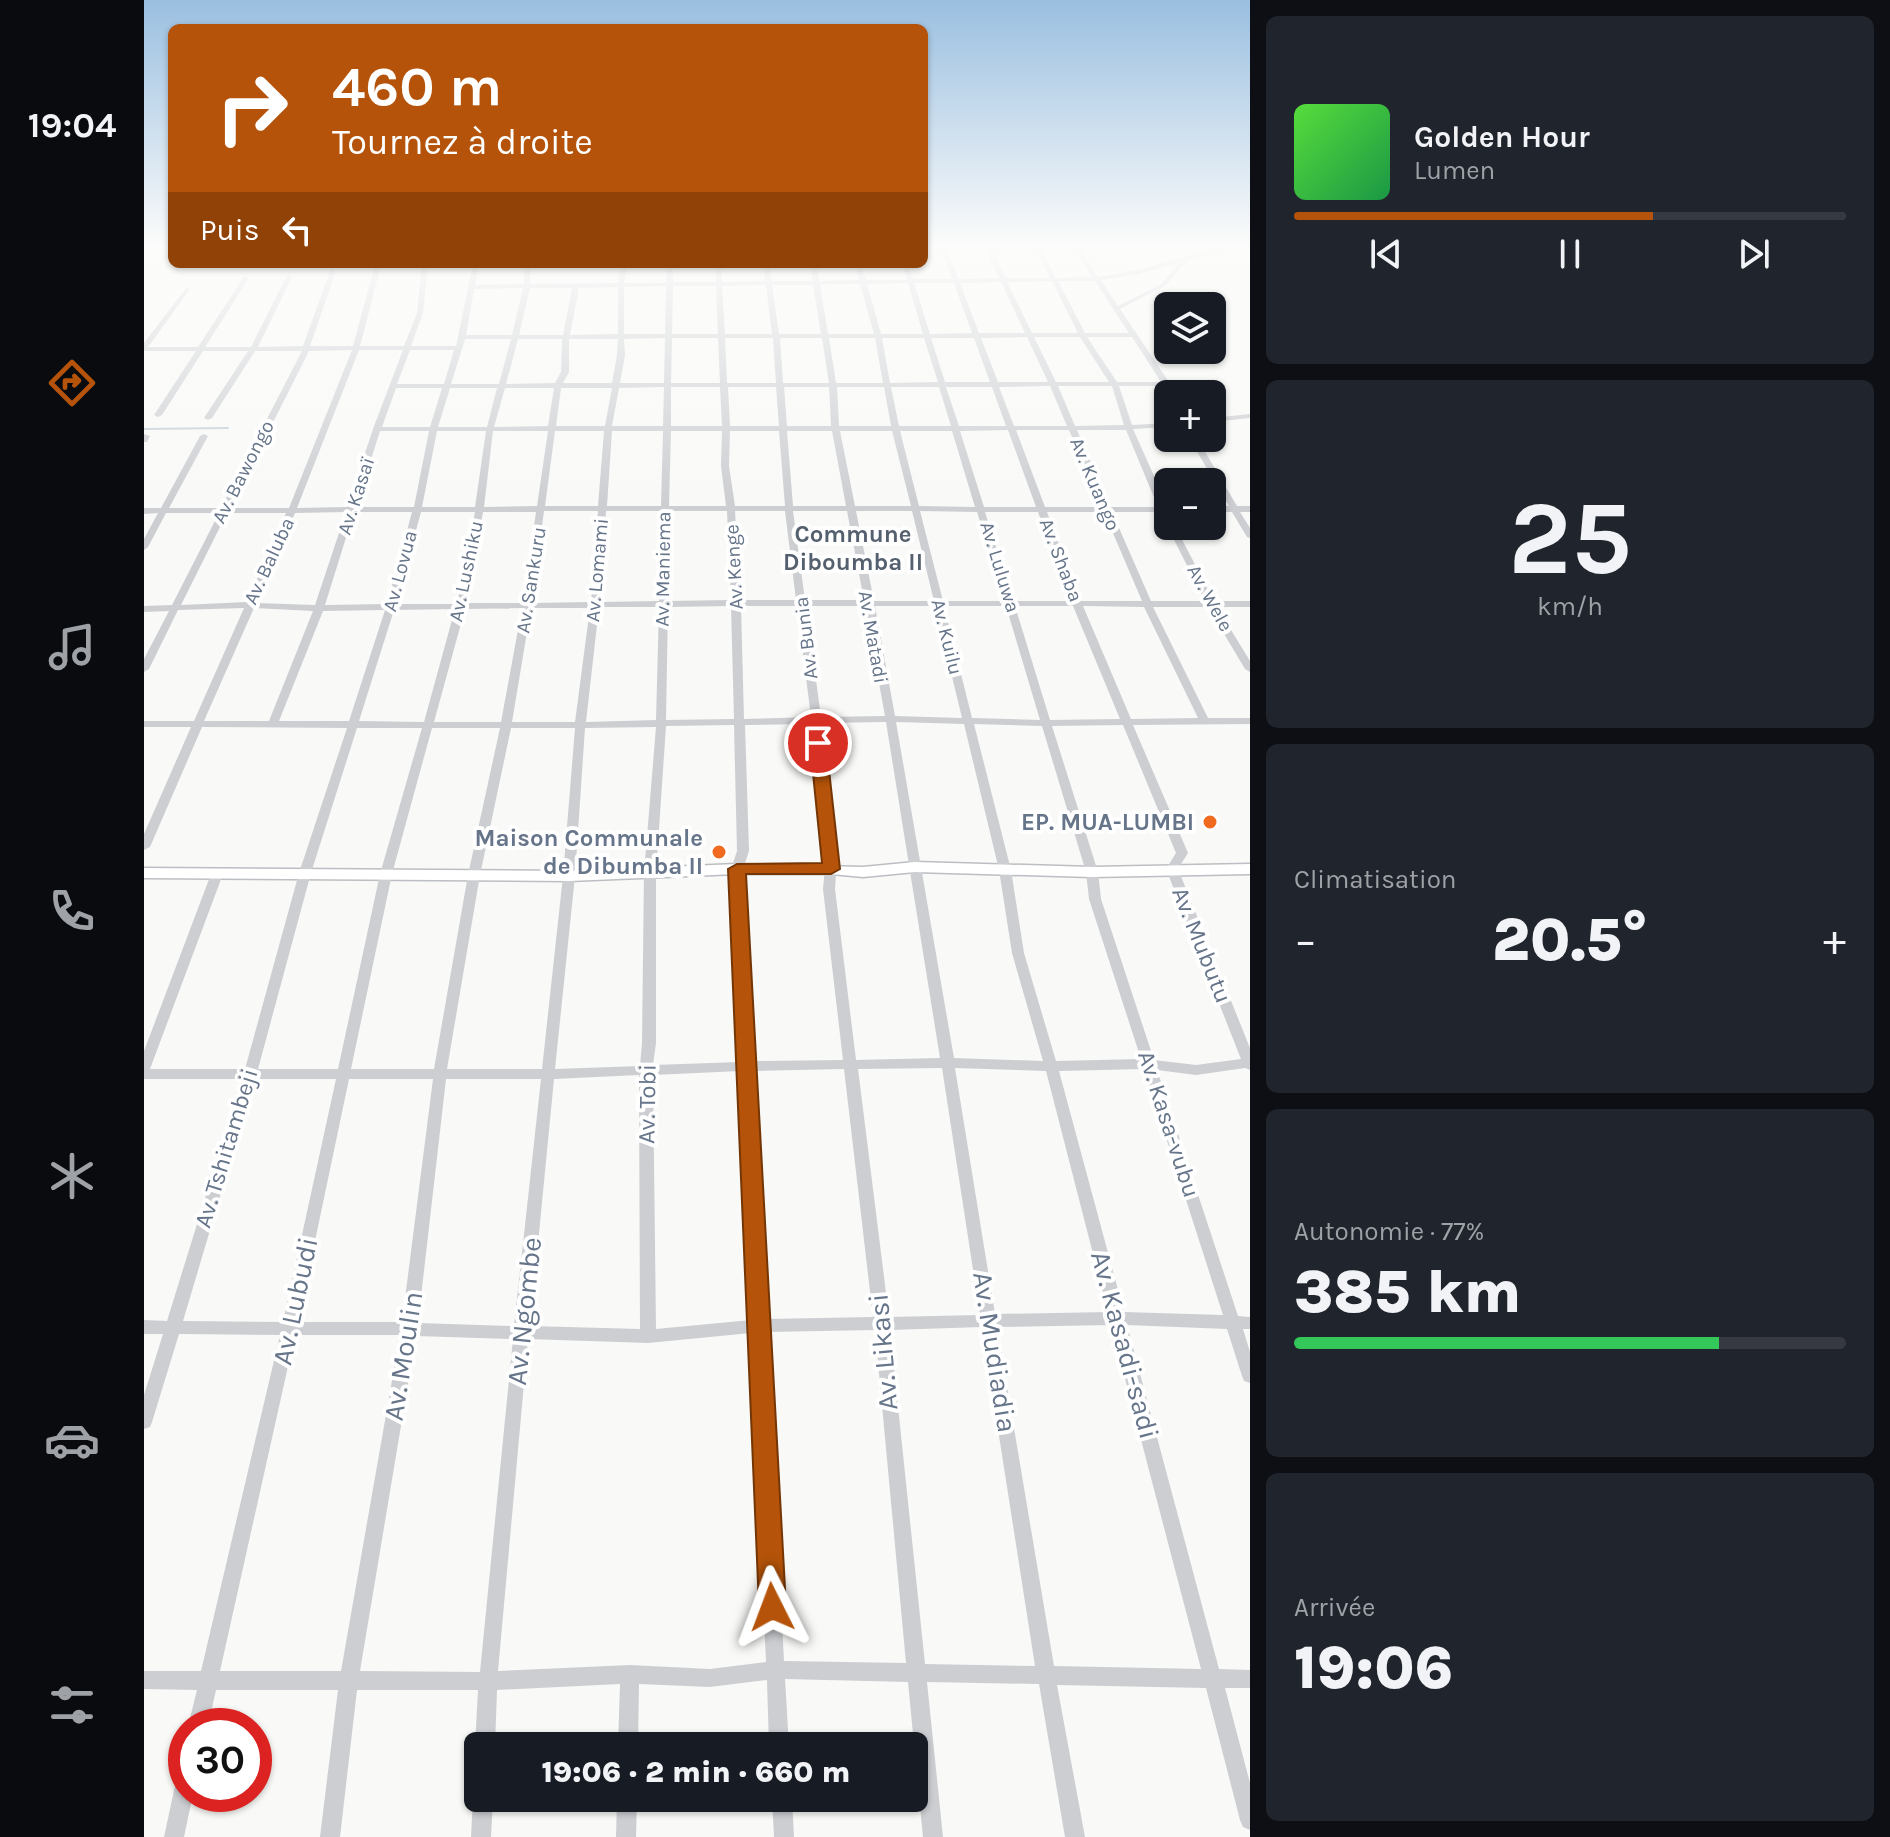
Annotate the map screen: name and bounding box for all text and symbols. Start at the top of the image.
text: 460 m [332,54,502,119]
icon: right [200,56,304,160]
text: 19:04 [28,104,116,146]
text: Golden Hour [1414,119,1590,155]
text: Tournez à droite [332,121,593,163]
text: Lumen [1414,155,1495,186]
icon: left [275,208,319,252]
text: Puis [200,212,259,248]
icon: previous [1364,232,1408,276]
icon: pause [1548,232,1592,276]
icon: next [1732,232,1776,276]
map controls [1154,292,1226,540]
button: layers [1154,292,1226,364]
icon: directions [44,355,100,411]
button: + [1154,380,1226,452]
street label: Av. Bawongo [207,417,279,527]
street label: Av. Kuango [1065,434,1125,534]
street label: Av. Kasaï [333,454,379,538]
button: − [1154,468,1226,540]
text: 25 [1508,478,1632,599]
street label: Av. Maniema [650,511,676,627]
street label: Av. Baluba [239,514,299,608]
street label: Av. Shaba [1035,515,1087,605]
street label: Av. Lomami [581,517,613,623]
street label: Av. Lushiku [444,518,488,624]
street label: Av. Luluwa [975,519,1025,615]
district label: Commune Diboumba II [783,520,923,576]
street label: Av. Kenge [720,524,748,610]
street label: Av. Sankuru [511,525,551,635]
street label: Av. Lovua [378,528,422,614]
street label: Av. Wele [1182,561,1238,635]
street label: Av. Matadi [854,589,892,685]
text: km/h [1537,591,1603,622]
street label: Av. Bunia [790,595,822,681]
street label: Av. Kuilu [926,597,968,677]
icon: music [44,619,100,675]
pin [784,709,852,777]
icon: arrive [796,721,840,765]
place label: EP. MUA-LUMBI [1021,808,1194,836]
marker: EP. MUA-LUMBI [1201,813,1219,831]
place label: Maison Communale de Dibumba II [474,824,703,880]
marker: Maison Communale de Dibumba II [710,843,728,861]
text: Climatisation [1294,864,1457,895]
icon: phone [44,883,100,939]
street label: Av. Mubutu [1166,883,1238,1007]
text: 20.5° [1492,905,1648,975]
text: − [1294,915,1317,966]
text: + [1823,915,1846,966]
street label: Av. Kasa-vubu [1132,1047,1206,1201]
street label: Av. Tobi [632,1064,662,1144]
street label: Av. Tshitambeji [188,1065,264,1231]
icon: climate [44,1148,100,1204]
text: Autonomie · 77% [1294,1216,1484,1247]
street label: Av. Lubudi [265,1234,325,1368]
street label: Av. Ngombe [500,1235,548,1387]
street label: Av. Kasadi-sadi [1084,1247,1166,1443]
text: 385 km [1294,1257,1521,1327]
street label: Av. Mudiadia [966,1269,1024,1435]
street label: Av. Moulin [377,1289,429,1423]
street label: Av. Likasi [861,1292,905,1412]
icon: car [44,1412,100,1468]
position arrow [730,1565,814,1649]
text: Arrivée [1294,1592,1375,1623]
text: 19:06 [1294,1633,1453,1703]
icon: filters [44,1677,100,1733]
speed limit sign: 30 [168,1708,272,1812]
text: 19:06 · 2 min · 660 m [542,1754,850,1790]

